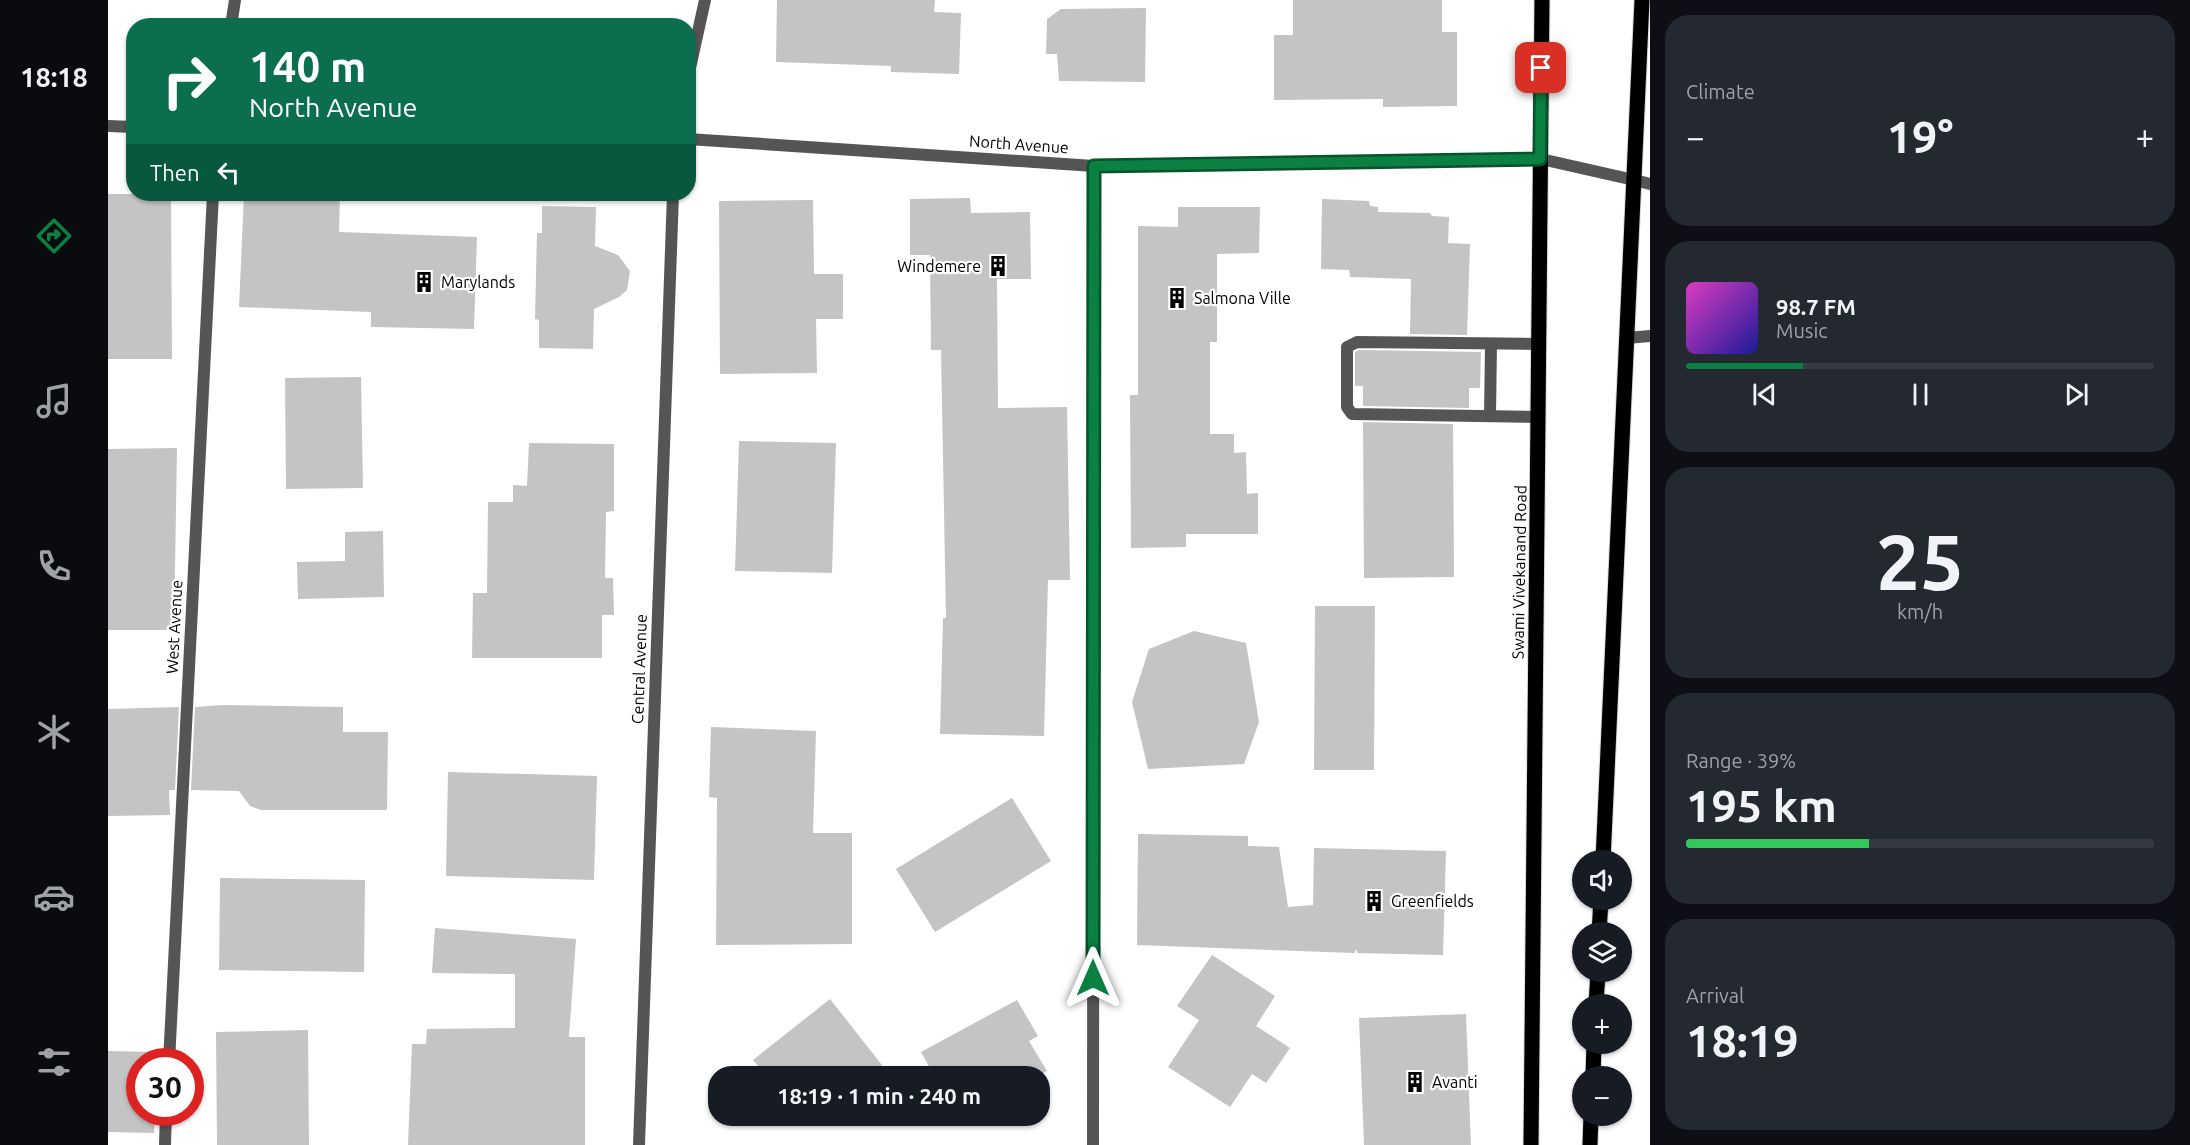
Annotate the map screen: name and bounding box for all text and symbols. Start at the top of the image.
icon: right [150,42,228,120]
pin [1515,42,1566,93]
text: 140 m [249,43,366,90]
icon: arrive [1524,51,1557,84]
text: 18:18 [20,62,88,92]
text: Climate [1686,80,1755,103]
text: North Avenue [249,92,417,122]
text: 19° [1887,111,1953,162]
text: − [1686,118,1705,155]
text: + [2135,118,2154,155]
street label: North Avenue [969,132,1069,156]
icon: left [212,156,245,189]
text: Then [150,160,200,185]
icon: directions [33,215,75,257]
building icon: Windemere [986,254,1010,278]
place label: Windemere [897,257,981,275]
building icon: Marylands [412,270,436,294]
place label: Marylands [441,273,515,291]
building icon: Salmona Ville [1165,286,1189,310]
place label: Salmona Ville [1194,289,1291,307]
text: 98.7 FM [1776,294,1856,319]
text: Music [1776,319,1828,342]
icon: previous [1748,378,1781,411]
icon: pause [1904,378,1937,411]
icon: next [2060,378,2093,411]
icon: music [33,380,75,422]
street label: Swami Vivekanand Road [1508,485,1530,659]
text: 25 [1876,517,1964,605]
icon: phone [33,545,75,587]
street label: West Avenue [163,579,185,675]
text: km/h [1897,600,1943,623]
street label: Central Avenue [628,614,650,724]
icon: climate [33,711,75,753]
text: Range · 39% [1686,749,1796,772]
text: 195 km [1686,780,1837,831]
map controls [1572,850,1632,1126]
button: sound [1572,850,1632,910]
icon: car [33,876,75,918]
building icon: Greenfields [1362,889,1386,913]
place label: Greenfields [1391,892,1474,910]
button: layers [1572,922,1632,982]
position arrow [1061,946,1125,1010]
text: Arrival [1686,984,1744,1007]
button: + [1572,994,1632,1054]
text: 18:19 [1686,1015,1799,1066]
icon: filters [33,1041,75,1083]
speed limit sign: 30 [126,1048,204,1126]
button: − [1572,1066,1632,1126]
building icon: Avanti [1403,1070,1427,1094]
place label: Avanti [1432,1073,1478,1091]
text: 18:19 · 1 min · 240 m [777,1083,981,1108]

